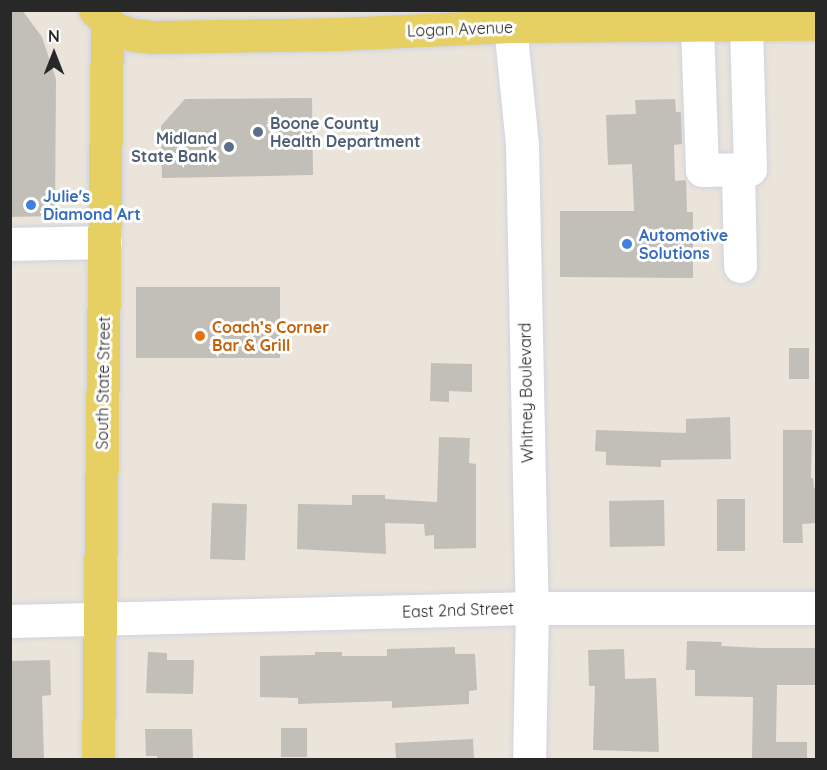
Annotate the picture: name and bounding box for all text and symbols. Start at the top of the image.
street label: Logan Avenue [407,18,513,40]
north arrow [24,24,84,84]
text: N [48,26,60,46]
place label: Boone County Health Department [270,113,421,151]
marker: Boone County Health Department [251,125,265,139]
place label: Midland State Bank [131,128,217,166]
marker: Midland State Bank [222,140,236,154]
place label: Julie's Diamond Art [43,186,141,224]
marker: Julie's Diamond Art [24,198,38,212]
place label: Automotive Solutions [639,225,728,263]
marker: Automotive Solutions [620,237,634,251]
street label: South State Street [92,316,114,450]
place label: Coach’s Corner Bar & Grill [212,317,329,355]
street label: Whitney Boulevard [515,323,537,463]
marker: Coach’s Corner Bar & Grill [193,329,207,343]
street label: East 2nd Street [402,598,514,622]

